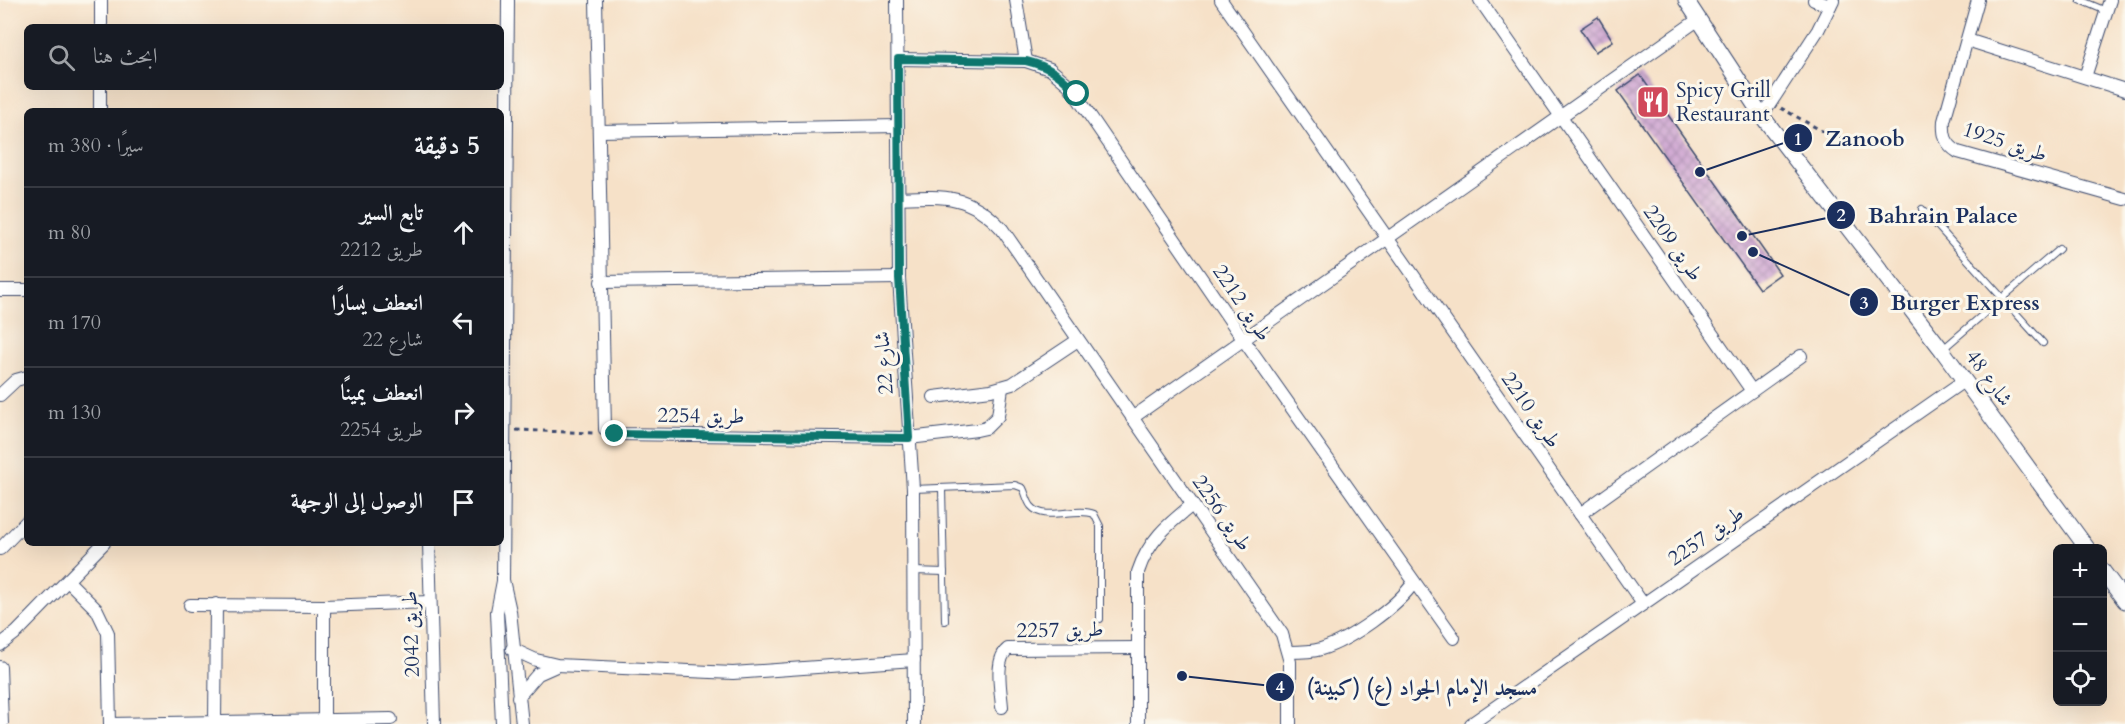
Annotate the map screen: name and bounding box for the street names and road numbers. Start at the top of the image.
street label: طريق 1925 [1959,115,2051,169]
street label: طريق 2209 [1636,199,1710,287]
street label: طريق 2212 [1206,259,1278,347]
street label: شارع 22 [867,330,904,396]
street label: شارع 48 [1956,344,2019,414]
street label: طريق 2210 [1494,366,1568,454]
street label: طريق 2254 [657,401,745,431]
street label: طريق 2256 [1185,469,1259,557]
street label: طريق 2257 [1662,499,1750,573]
street label: طريق 2042 [395,590,427,678]
street label: طريق 2257 [1016,615,1104,645]

